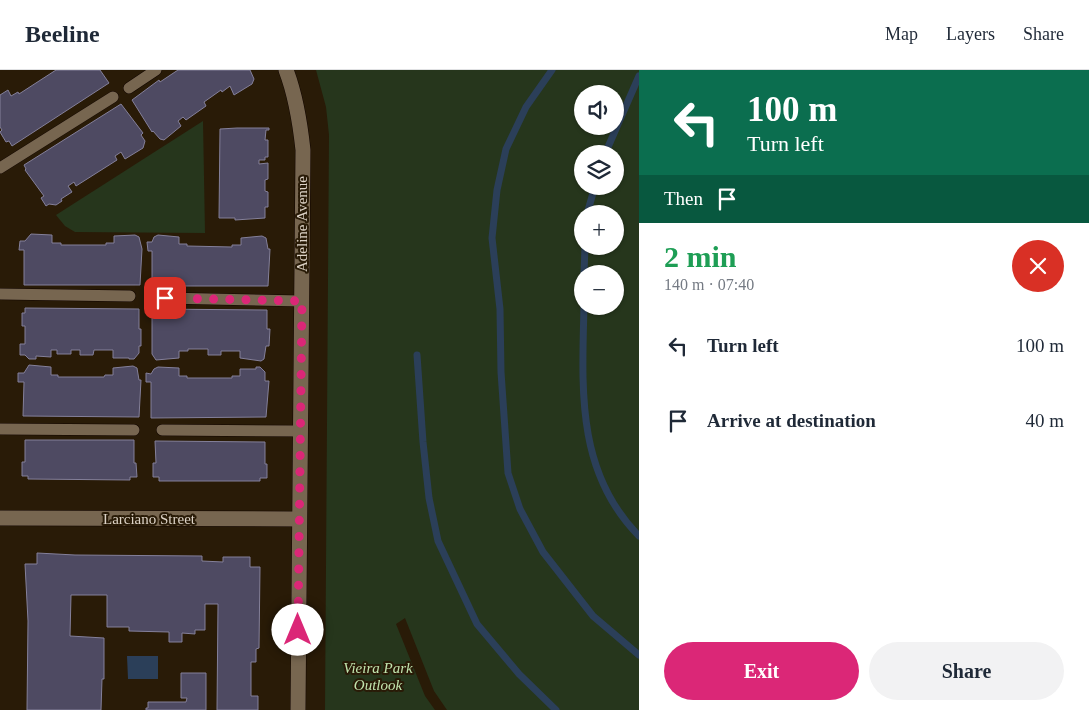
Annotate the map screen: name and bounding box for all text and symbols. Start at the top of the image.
text: Beeline [25,21,100,47]
text: Map [885,24,918,44]
text: Layers [946,24,995,44]
text: Share [1023,24,1064,44]
map controls [574,85,624,315]
button: sound [574,85,624,135]
icon: left [664,90,729,155]
text: 100 m [747,90,837,129]
text: Turn left [747,131,824,156]
button: layers [574,145,624,195]
street label: Adeline Avenue [294,176,310,272]
icon: arrive [713,185,741,213]
text: Then [664,188,703,209]
button: + [574,205,624,255]
text: 2 min [664,240,737,273]
button: close [1012,240,1064,292]
button: − [574,265,624,315]
text: 140 m · 07:40 [664,276,754,293]
pin [144,277,186,319]
icon: arrive [151,284,179,312]
icon: left [664,332,692,360]
text: Turn left [707,335,779,356]
text: 100 m [1016,335,1064,356]
icon: arrive [664,407,692,435]
text: Arrive at destination [707,410,876,431]
text: 40 m [1025,410,1064,431]
street label: Larciano Street [103,511,196,527]
position arrow [271,603,323,655]
button: Exit [664,642,859,700]
button: Share [869,642,1064,700]
park label: Vieira Park Outlook [343,660,413,693]

